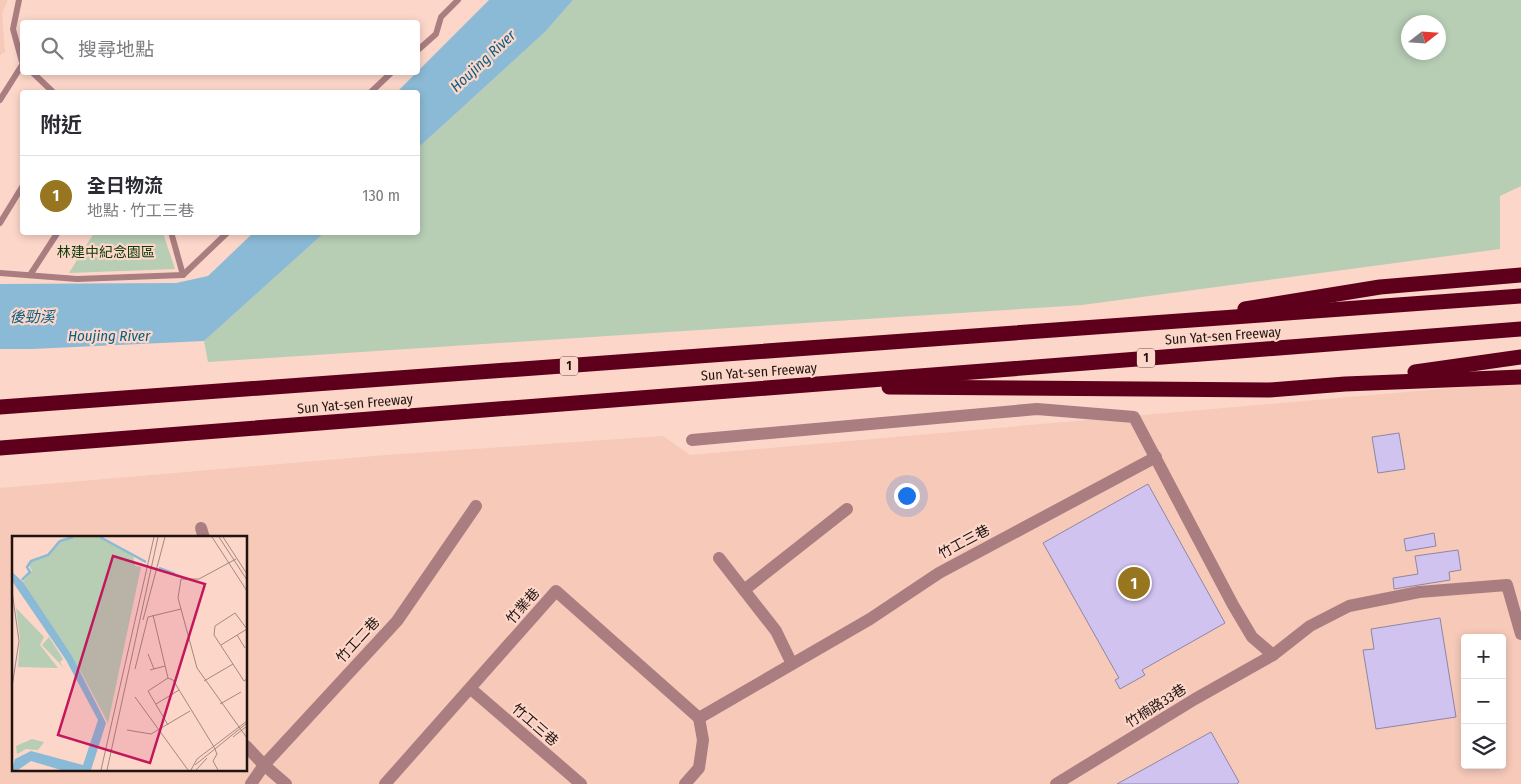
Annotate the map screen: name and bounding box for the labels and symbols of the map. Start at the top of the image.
north arrow [1401,15,1446,60]
water label: Houjing River [447,26,520,96]
park label: 林建中紀念園區 [57,244,155,261]
water label: 後勁溪 [9,308,56,326]
street label: Sun Yat-sen Freeway [1164,323,1282,349]
water label: Houjing River [68,327,151,345]
road number: 1 [1137,348,1155,368]
road number: 1 [560,356,578,376]
street label: Sun Yat-sen Freeway [700,359,818,385]
street label: Sun Yat-sen Freeway [296,390,414,418]
your location [894,483,920,509]
street label: 竹工三巷 [935,521,993,563]
inset map [12,536,248,772]
pin: 1 [1118,564,1150,602]
street label: 竹業巷 [503,585,543,627]
street label: 竹工二巷 [333,614,383,666]
street label: 竹楠路33巷 [1122,681,1190,731]
street label: 竹工三巷 [508,700,562,750]

